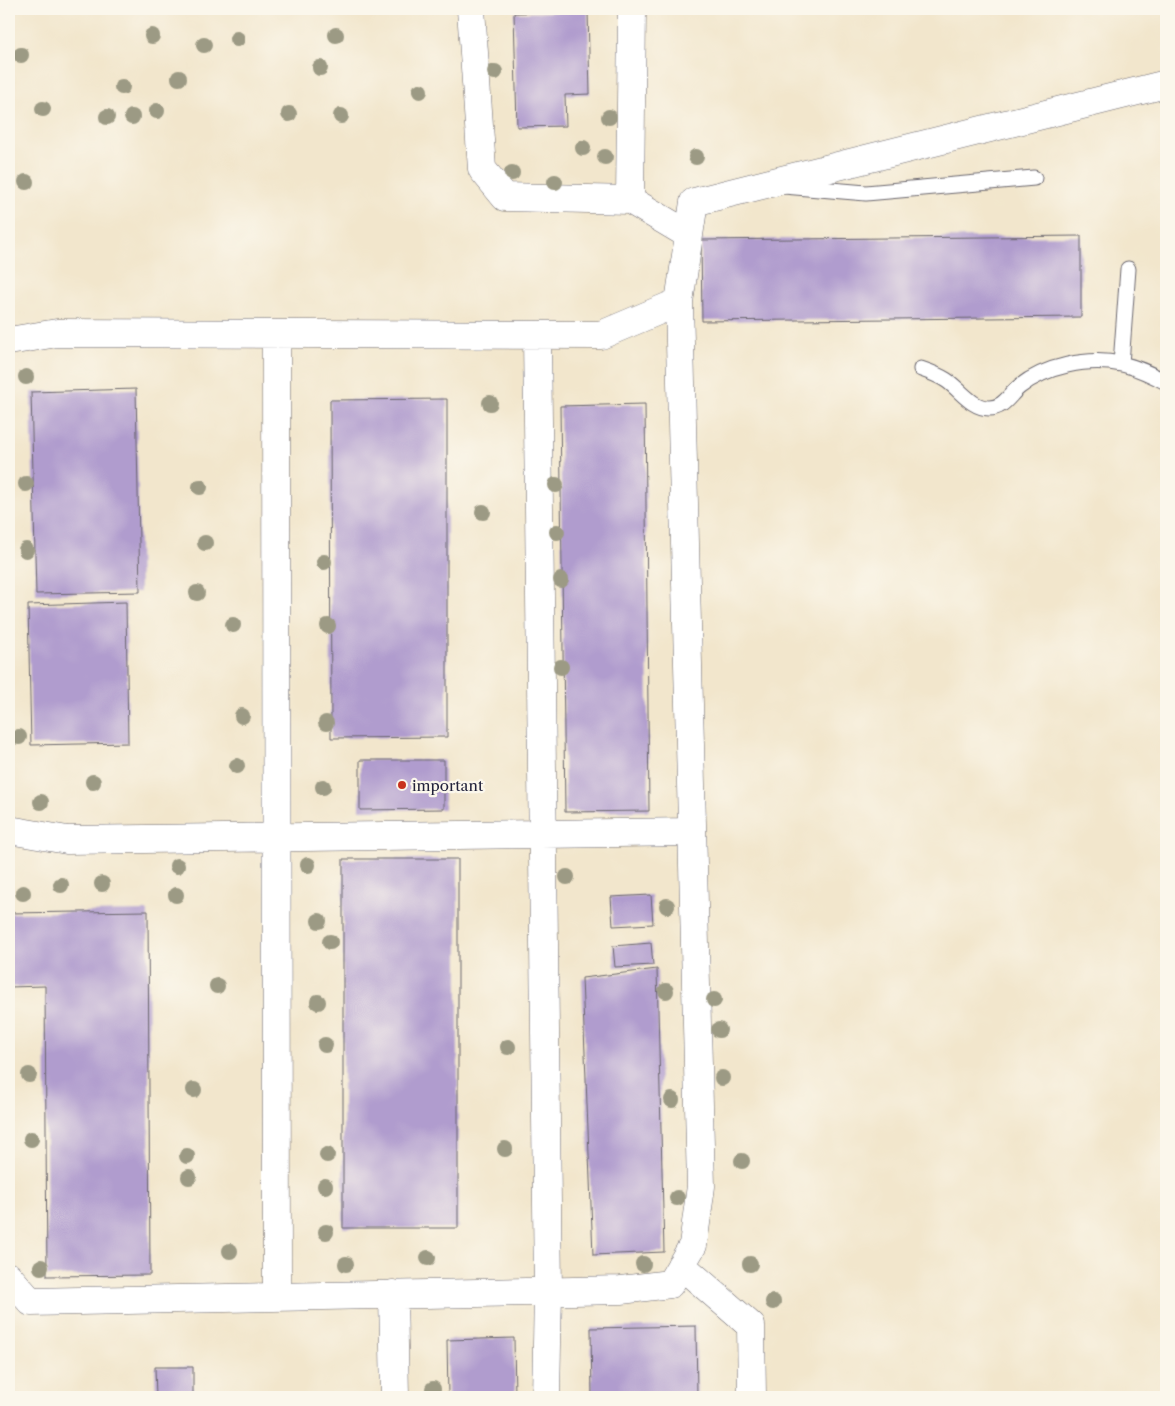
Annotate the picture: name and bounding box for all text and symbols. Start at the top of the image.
place label: important [412,776,484,795]
marker: important [396,779,408,791]

